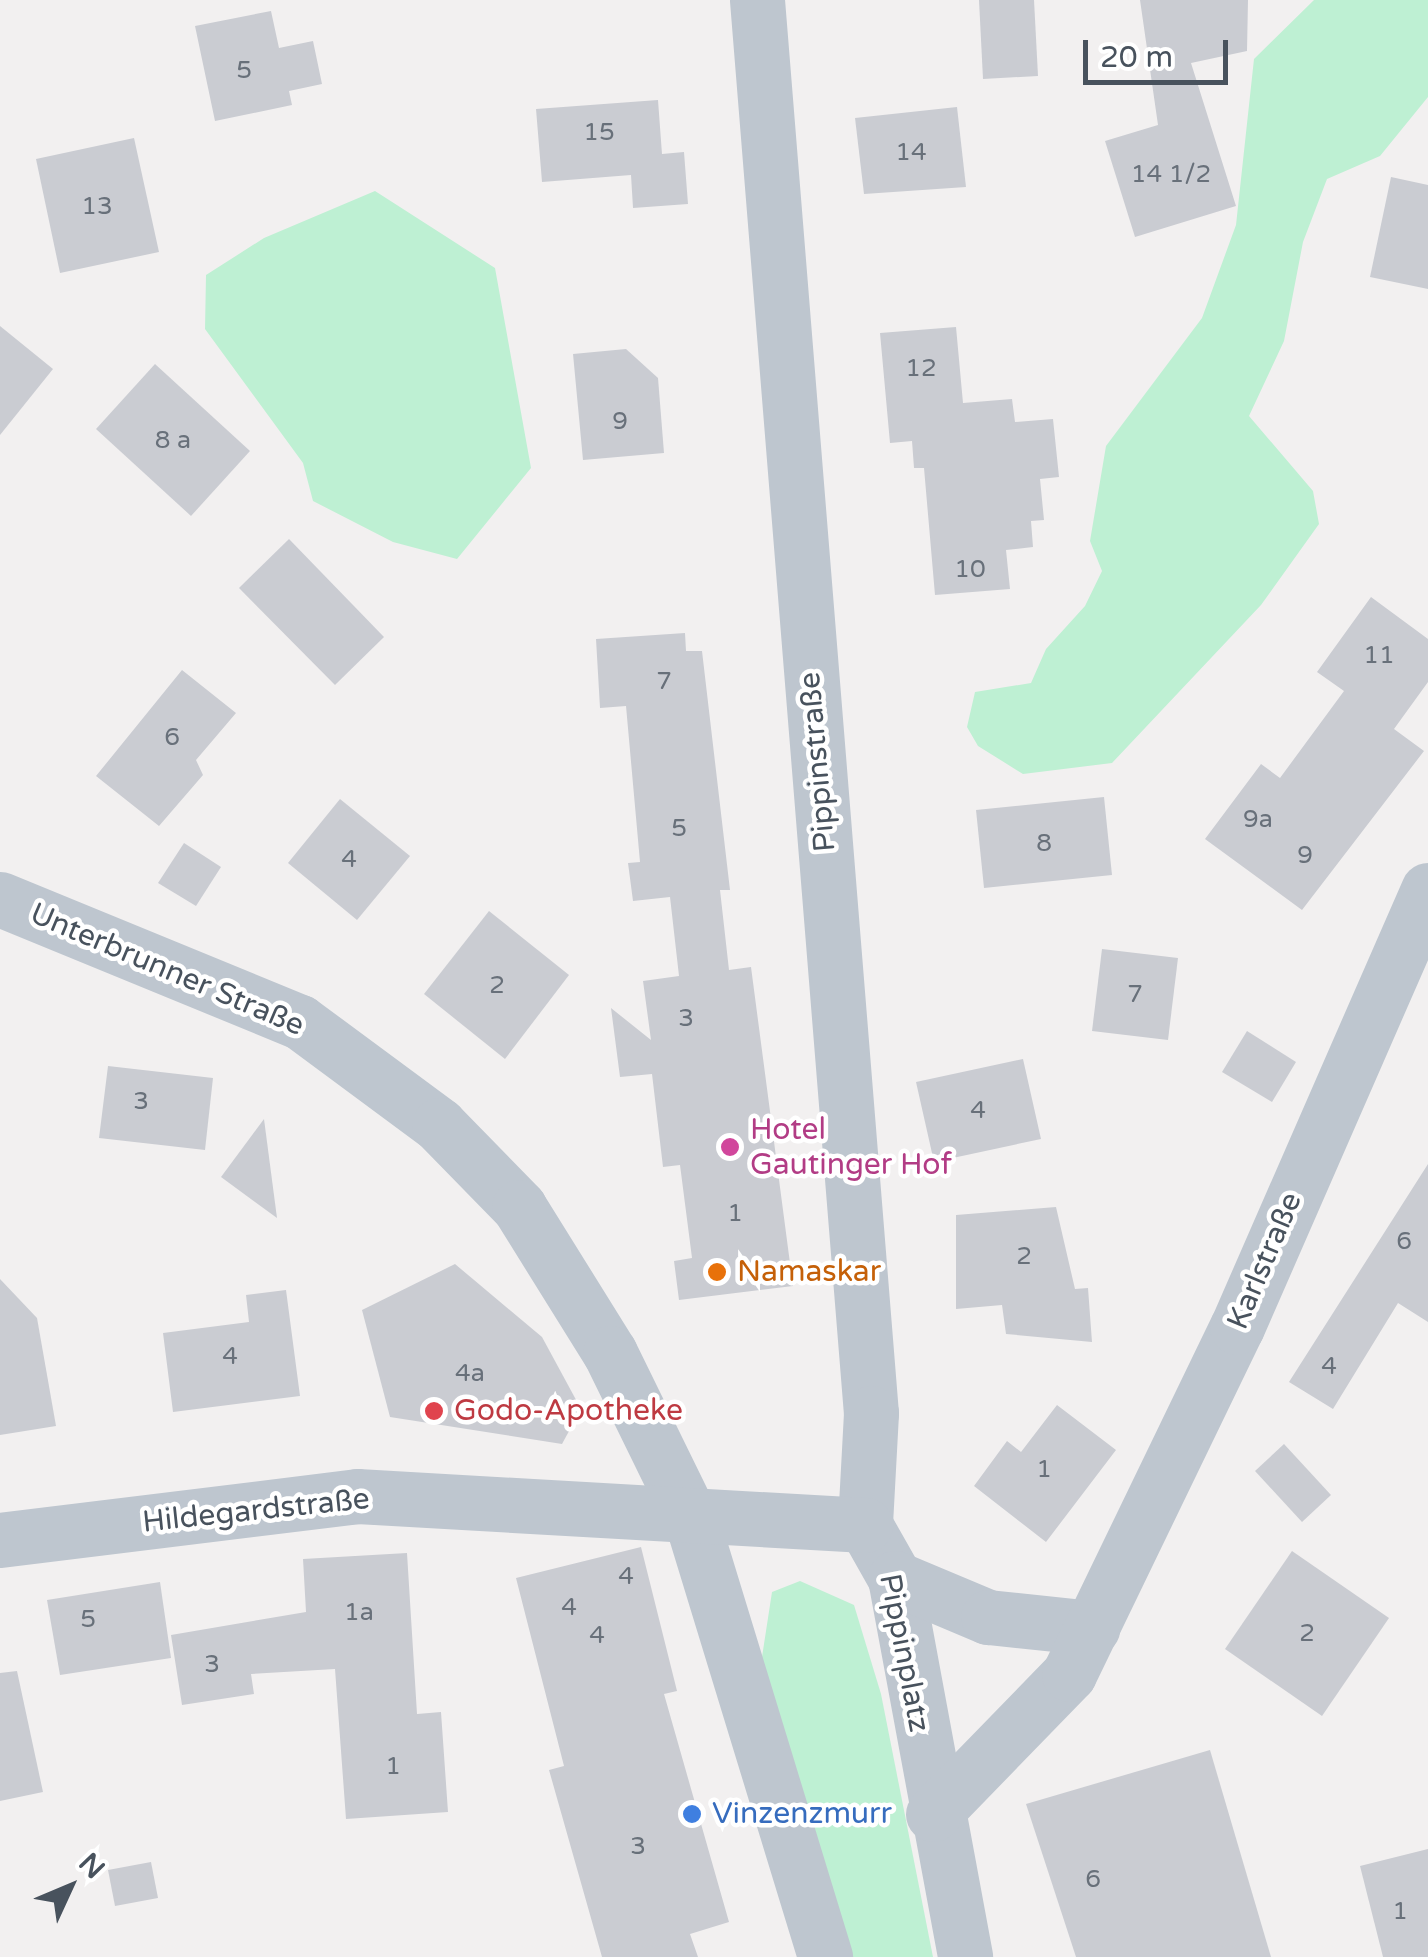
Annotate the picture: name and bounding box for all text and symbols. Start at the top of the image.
scale bar [1088,20,1233,82]
text: 20 m [1100,39,1173,76]
house number: 5 [236,55,252,85]
house number: 15 [583,117,615,147]
house number: 14 [895,137,927,167]
house number: 14 1/2 [1131,159,1211,189]
house number: 13 [81,191,113,221]
house number: 12 [905,353,937,383]
house number: 9 [612,406,628,436]
house number: 8 a [155,425,191,455]
house number: 10 [954,554,986,584]
house number: 11 [1363,640,1395,670]
house number: 7 [656,666,672,696]
street label: Pippinstraße [792,671,844,853]
house number: 6 [164,722,180,752]
house number: 9a [1243,804,1273,834]
house number: 5 [671,813,687,843]
house number: 8 [1036,828,1052,858]
house number: 9 [1297,840,1313,870]
house number: 4 [341,844,357,874]
street label: Unterbrunner Straße [25,896,309,1044]
house number: 2 [489,970,505,1000]
house number: 7 [1127,979,1143,1009]
house number: 3 [678,1003,694,1033]
house number: 3 [133,1086,149,1116]
house number: 4 [970,1095,986,1125]
place label: Hotel Gautinger Hof [750,1112,952,1182]
marker: Hotel Gautinger Hof [719,1136,741,1158]
street label: Karlstraße [1220,1187,1310,1335]
house number: 1 [727,1198,743,1228]
house number: 6 [1396,1226,1412,1256]
house number: 2 [1016,1241,1032,1271]
place label: Namaskar [737,1254,881,1290]
marker: Namaskar [706,1261,728,1283]
house number: 4 [222,1341,238,1371]
house number: 4 [1321,1351,1337,1381]
house number: 4a [455,1358,485,1388]
place label: Godo-Apotheke [454,1393,683,1429]
marker: Godo-Apotheke [423,1400,445,1422]
house number: 1 [1036,1454,1052,1484]
street label: Hildegardstraße [141,1481,371,1541]
house number: 4 [618,1561,634,1591]
street label: Pippinplatz [871,1571,937,1735]
house number: 4 [561,1592,577,1622]
house number: 1a [344,1597,374,1627]
house number: 5 [80,1604,96,1634]
house number: 2 [1299,1618,1315,1648]
house number: 4 [589,1620,605,1650]
house number: 3 [204,1649,220,1679]
house number: 1 [385,1751,401,1781]
place label: Vinzenzmurr [712,1796,892,1832]
marker: Vinzenzmurr [681,1803,703,1825]
house number: 3 [630,1831,646,1861]
north arrow [20,1837,120,1937]
text: N [72,1846,112,1886]
house number: 6 [1085,1864,1101,1894]
house number: 1 [1392,1896,1408,1926]

